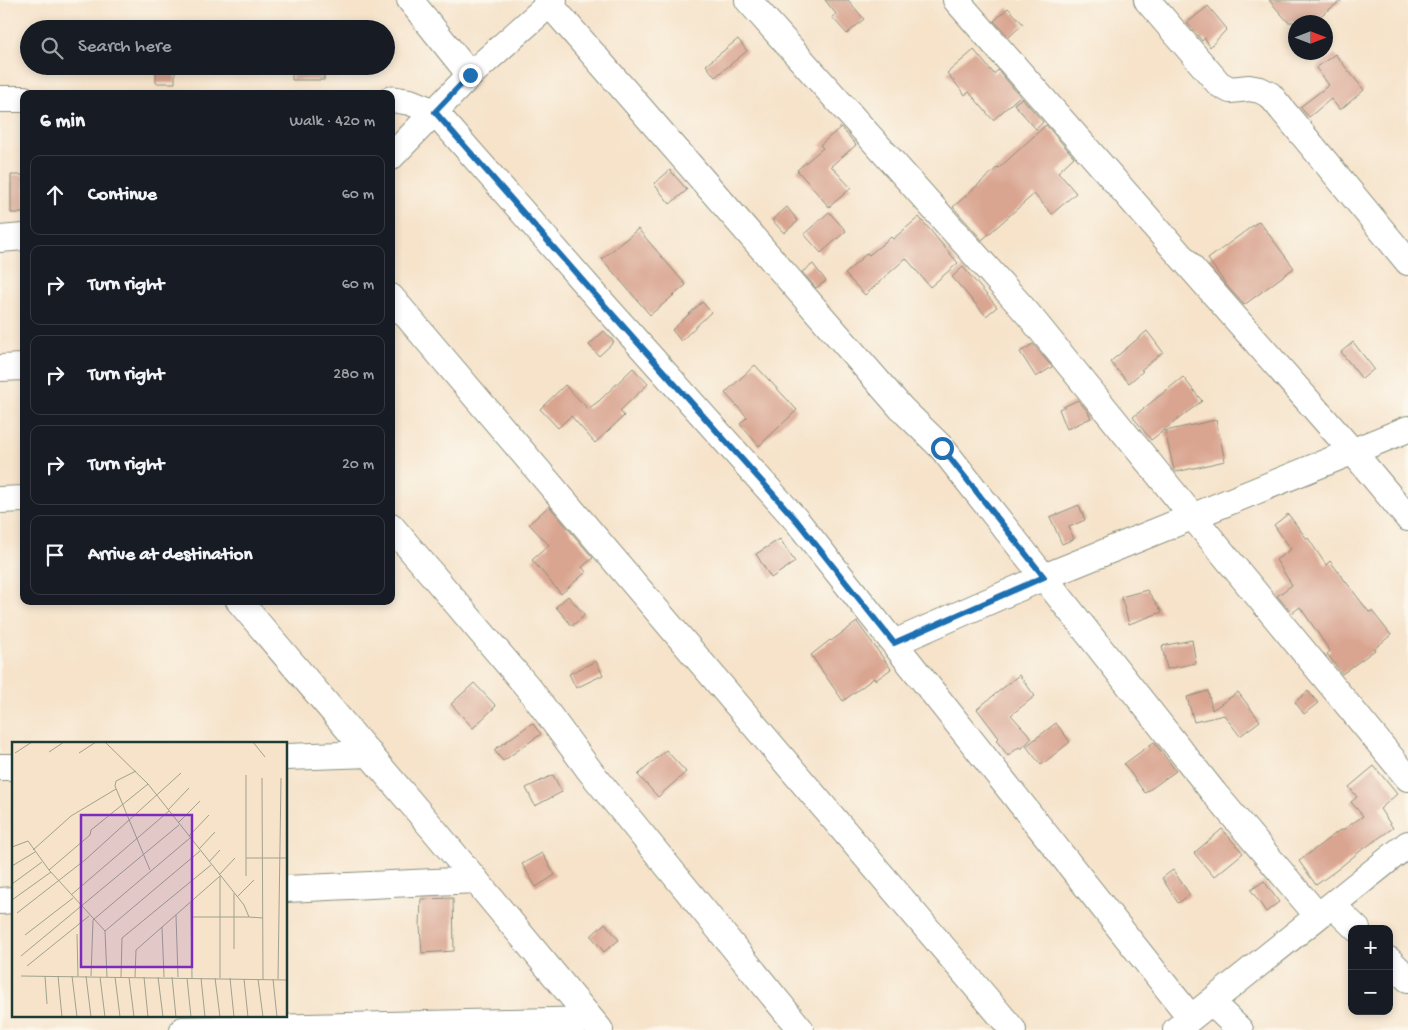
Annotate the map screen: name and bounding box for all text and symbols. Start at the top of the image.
north arrow [1288,15,1333,60]
search box [20,20,395,75]
icon: search [38,34,66,62]
text: Search here [78,36,172,59]
route end [459,64,482,87]
text: 6 min [40,110,85,135]
text: Walk · 420 m [290,113,375,132]
icon: ahead [41,181,69,209]
text: Continue [88,184,157,207]
text: 60 m [342,186,374,205]
icon: right [41,271,69,299]
text: Turn right [88,274,164,297]
text: 60 m [342,276,374,295]
icon: right [41,361,69,389]
text: Turn right [88,364,164,387]
text: 280 m [333,366,374,385]
route start [931,437,954,460]
icon: right [41,451,69,479]
text: Turn right [88,454,164,477]
text: 20 m [342,456,374,475]
icon: arrive [41,541,69,569]
text: Arrive at destination [88,544,252,567]
inset map [12,742,288,1018]
map controls [1348,925,1393,1015]
button: + [1348,925,1393,970]
button: − [1348,970,1393,1015]

